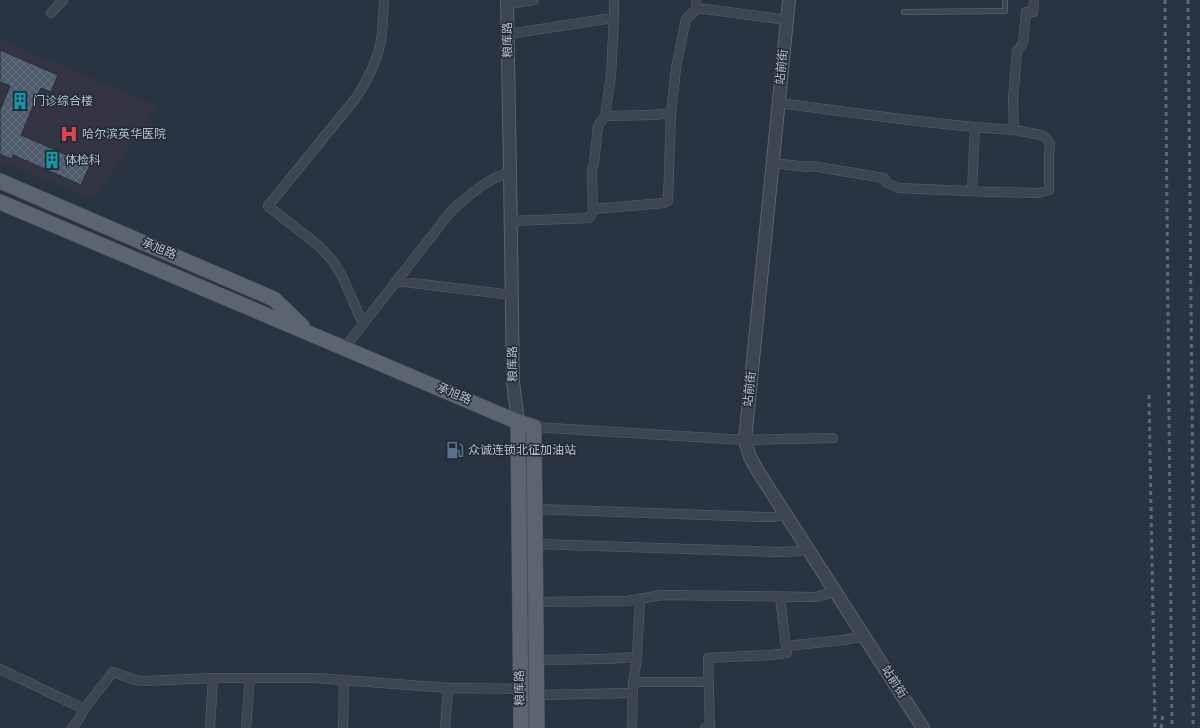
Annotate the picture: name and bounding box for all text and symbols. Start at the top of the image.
street label: 粮库路 [500,22,516,58]
street label: 站前街 [773,48,791,86]
building icon: 门诊综合楼 [10,91,30,111]
place label: 门诊综合楼 [33,94,93,109]
hospital icon: 哈尔滨英华医院 [59,124,79,144]
place label: 哈尔滨英华医院 [82,127,166,142]
building icon: 体检科 [42,150,62,170]
place label: 体检科 [65,153,101,168]
street label: 承旭路 [139,235,179,263]
street label: 粮库路 [505,346,521,382]
street label: 站前街 [741,370,759,408]
street label: 承旭路 [434,380,474,408]
fuel station icon: 众诚连锁北征加油站 [445,440,465,460]
place label: 众诚连锁北征加油站 [468,443,576,458]
street label: 站前街 [878,663,910,701]
street label: 粮库路 [512,670,528,706]

